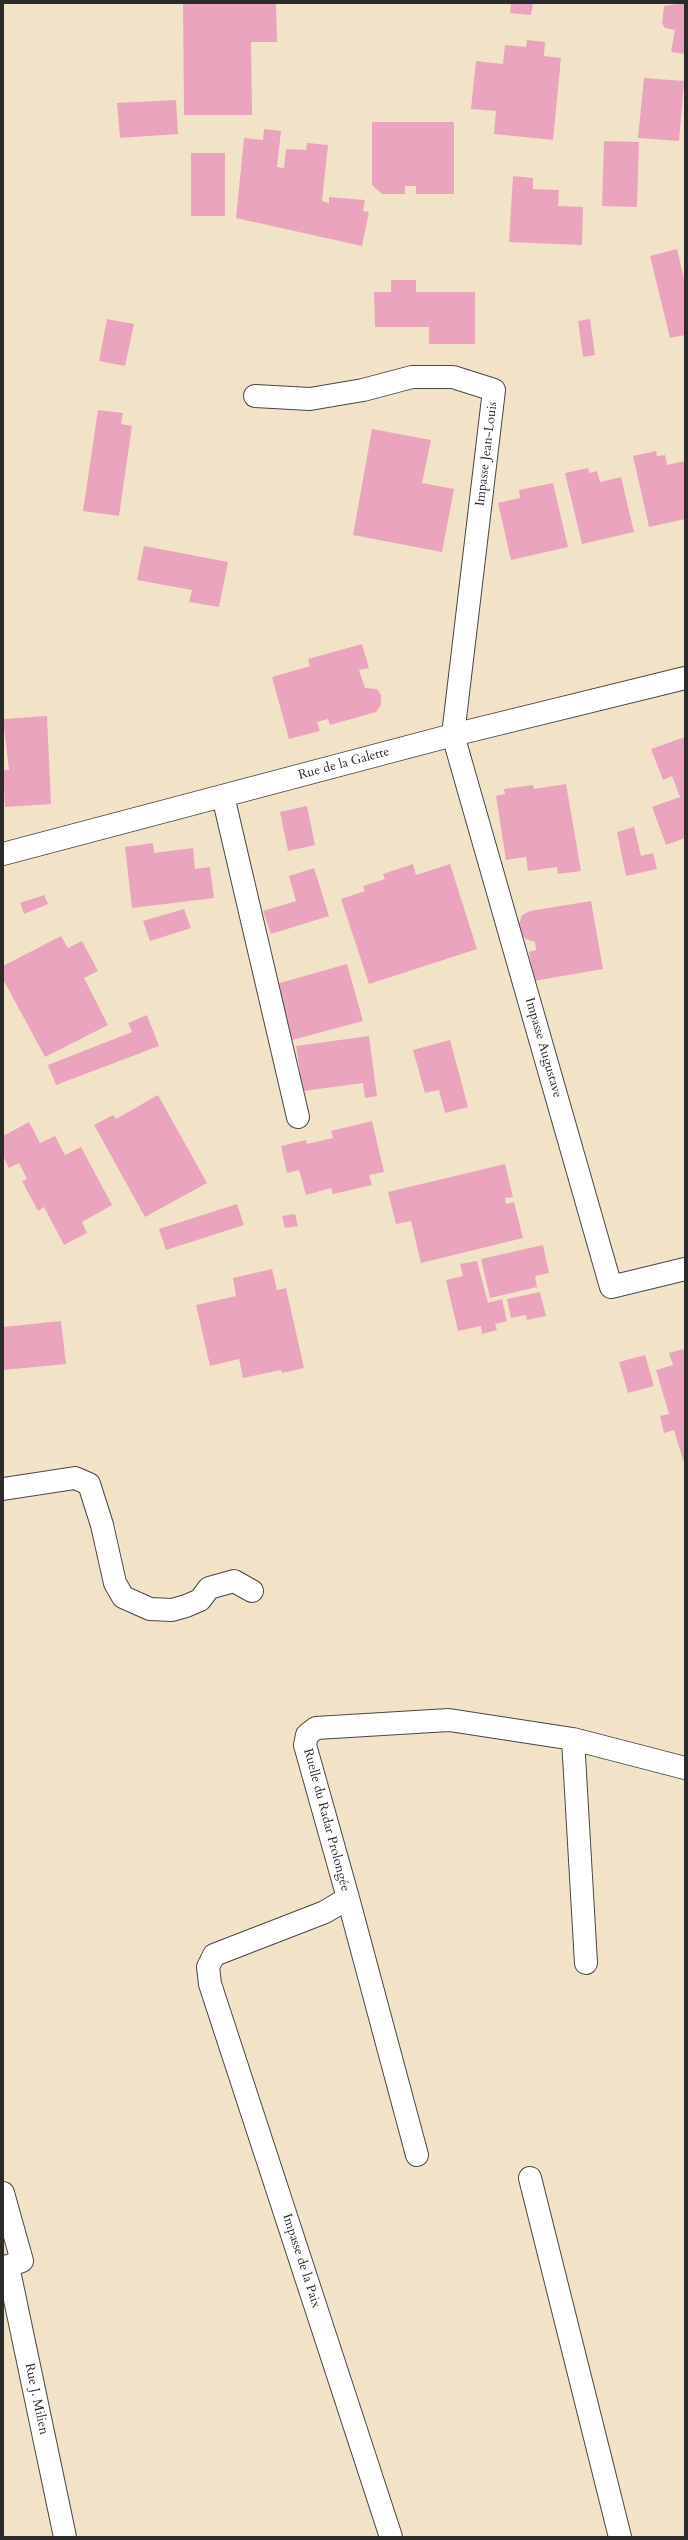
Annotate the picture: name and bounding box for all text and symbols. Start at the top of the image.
street label: Impasse Jean-Louis [473,401,501,507]
street label: Rue de la Galette [297,744,391,784]
street label: Impasse Augustave [521,996,565,1100]
street label: Ruelle du Radar Prolongée [299,1747,353,1893]
street label: Impasse de la Paix [278,2212,324,2310]
street label: Rue J. Milien [21,2362,51,2436]

